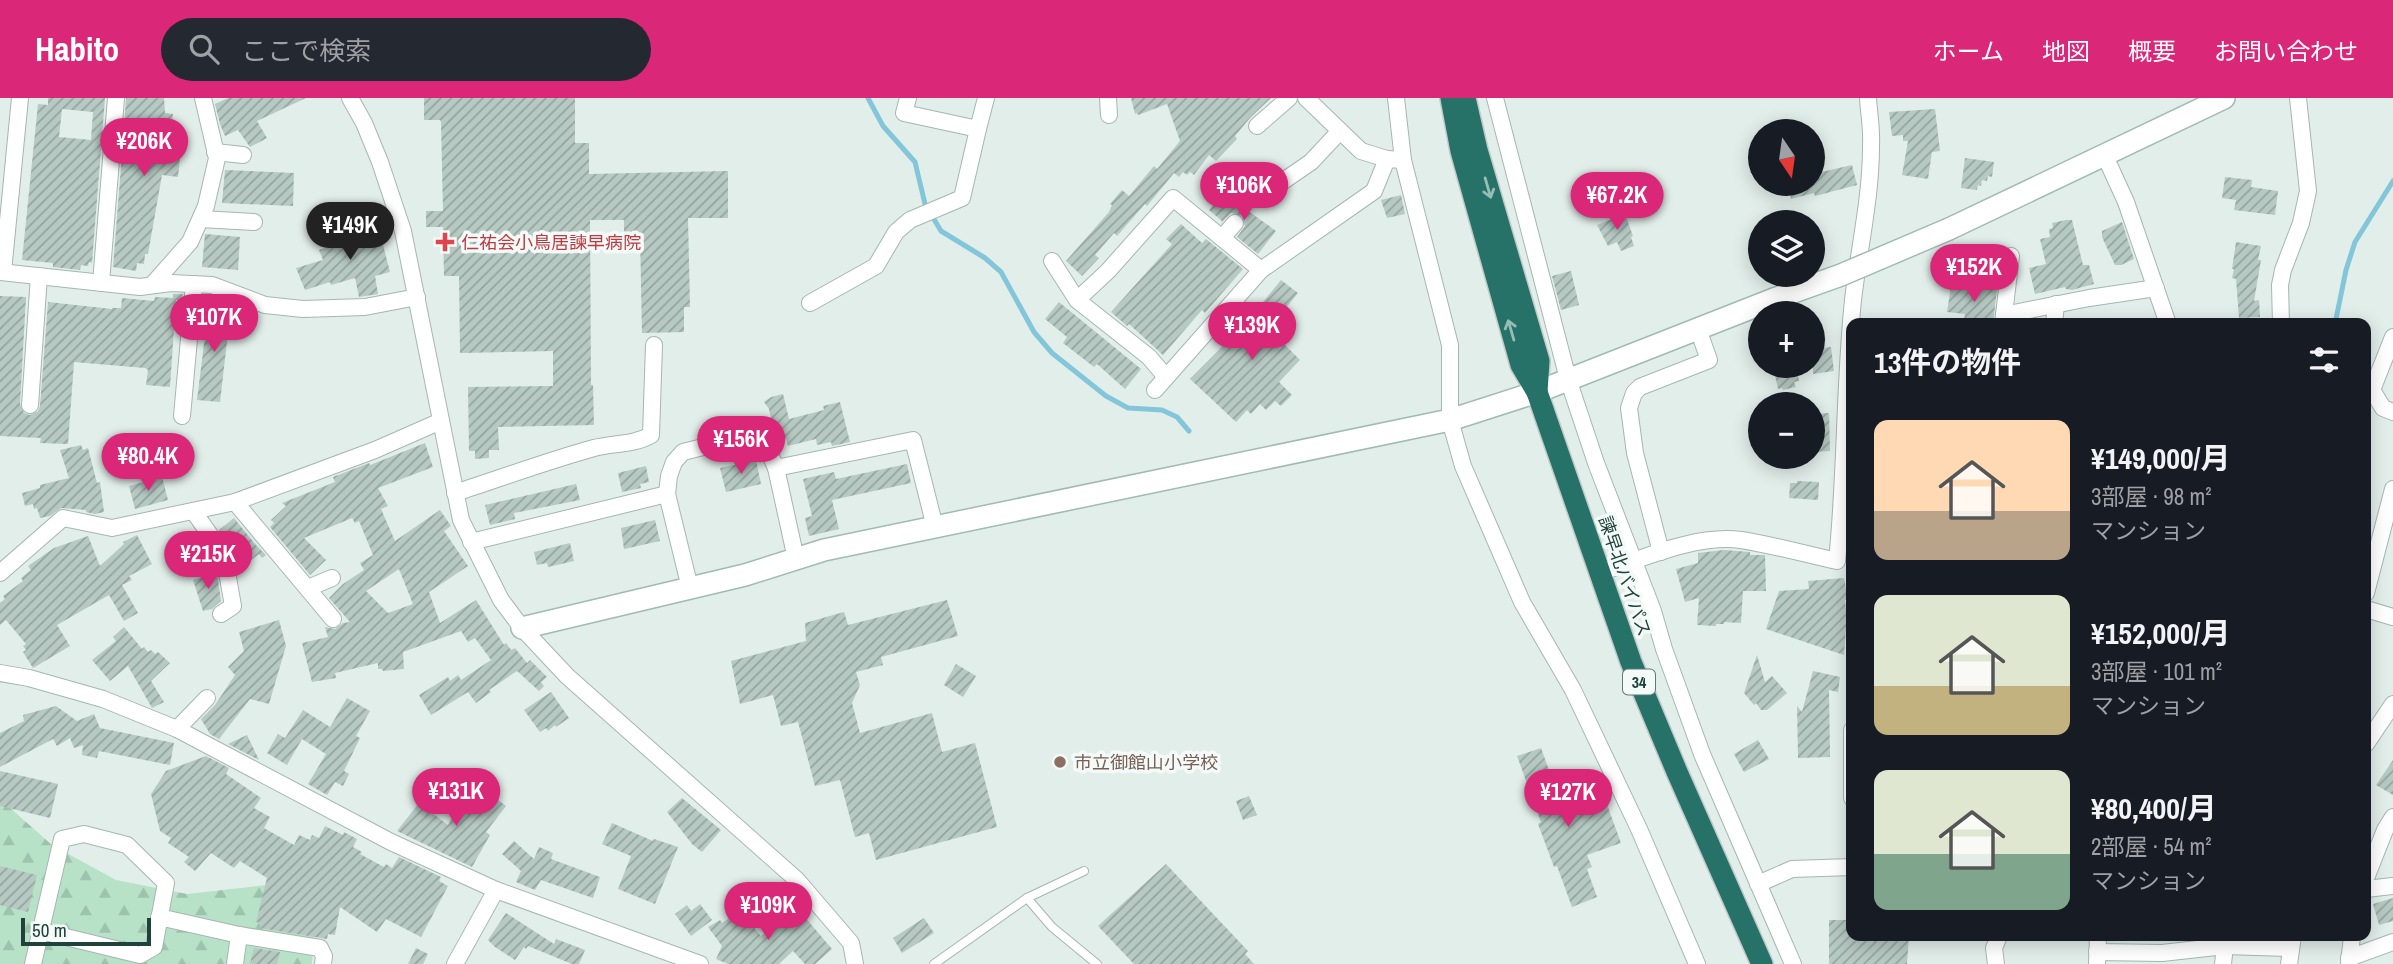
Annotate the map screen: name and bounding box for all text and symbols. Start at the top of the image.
search box [161,18,651,81]
text: Habito [35,27,119,71]
icon: search [185,30,223,68]
text: ここで検索 [241,33,371,68]
text: ホーム [1933,35,2004,67]
text: 地図 [2042,35,2090,67]
text: 概要 [2128,35,2176,67]
text: お問い合わせ [2214,35,2358,67]
pin: ¥206K [95,118,193,178]
north arrow [1748,119,1825,196]
map controls [1748,119,1825,469]
text: ¥206K [116,125,172,156]
pin: ¥106K [1195,162,1293,222]
text: ¥106K [1216,169,1272,200]
pin: ¥67.2K [1560,172,1674,232]
one-way arrow [1483,177,1496,199]
text: ¥67.2K [1587,179,1647,210]
pin: ¥149K [301,202,399,262]
text: ¥149K [322,209,378,240]
button: layers [1748,210,1825,287]
place label: 仁祐会小鳥居諫早病院 [461,230,641,255]
marker: 仁祐会小鳥居諫早病院 [435,232,455,252]
pin: ¥152K [1925,244,2023,304]
text: ¥152K [1946,251,2002,282]
pin: ¥107K [165,294,263,354]
text: ¥107K [186,301,242,332]
button: + [1748,301,1825,378]
pin: ¥139K [1203,302,1301,362]
text: ¥139K [1224,309,1280,340]
one-way arrow [1504,319,1517,341]
icon: filters [2305,341,2343,379]
text: 13件の物件 [1874,342,2021,382]
button: − [1748,392,1825,469]
pin: ¥156K [692,416,790,476]
text: ¥156K [713,423,769,454]
pin: ¥80.4K [91,434,205,493]
text: ¥149,000/月 [2091,438,2230,478]
text: ¥80.4K [118,440,178,471]
icon: home [1930,448,2014,532]
text: 3部屋 · 98 m² [2091,481,2211,512]
street label: 諫早北バイパス [1593,513,1657,639]
text: マンション [2091,515,2206,546]
pin: ¥215K [159,532,257,591]
text: ¥215K [180,538,236,569]
text: ¥152,000/月 [2091,613,2230,653]
icon: home [1930,623,2014,707]
text: 3部屋 · 101 m² [2091,656,2222,687]
road number: 34 [1623,670,1655,694]
text: マンション [2091,690,2206,721]
place label: 市立御館山小学校 [1074,750,1218,775]
marker: 市立御館山小学校 [1052,754,1068,770]
pin: ¥131K [407,768,505,828]
pin: ¥127K [1519,770,1617,829]
text: ¥131K [428,775,484,806]
text: ¥127K [1540,776,1596,807]
text: ¥80,400/月 [2091,788,2217,828]
icon: home [1930,798,2014,882]
text: 2部屋 · 54 m² [2091,831,2211,862]
text: マンション [2091,865,2206,896]
pin: ¥109K [719,882,817,942]
text: ¥109K [740,889,796,920]
scale bar [21,915,150,947]
text: 50 m [32,917,67,943]

